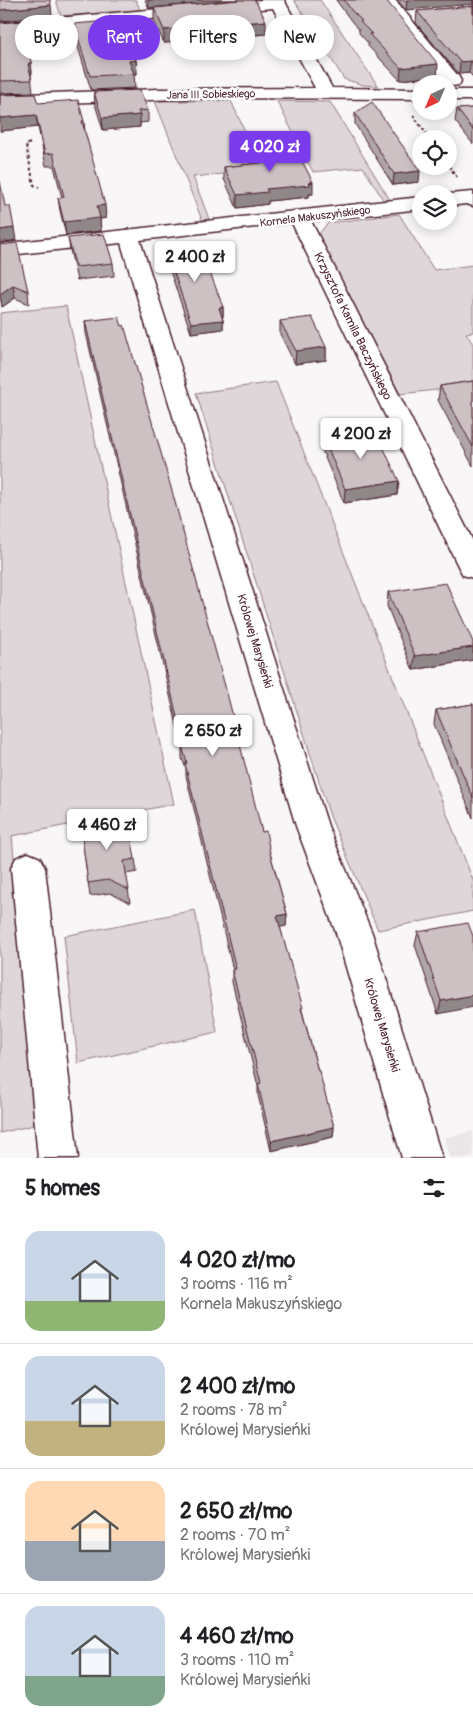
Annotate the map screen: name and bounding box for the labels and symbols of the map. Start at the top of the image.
north arrow [412,75,458,120]
street label: Jana III Sobieskiego [166,87,256,102]
pin: 4 020 zł [218,130,322,173]
street label: Kornela Makuszyńskiego [259,203,371,230]
pin: 2 400 zł [143,240,247,283]
street label: Krzysztofa Kamila Baczyńskiego [310,250,395,403]
pin: 4 200 zł [309,418,413,460]
street label: Królowej Marysieńki [233,592,276,690]
pin: 2 650 zł [161,714,265,757]
pin: 4 460 zł [55,808,159,851]
street label: Królowej Marysieńki [360,976,403,1074]

